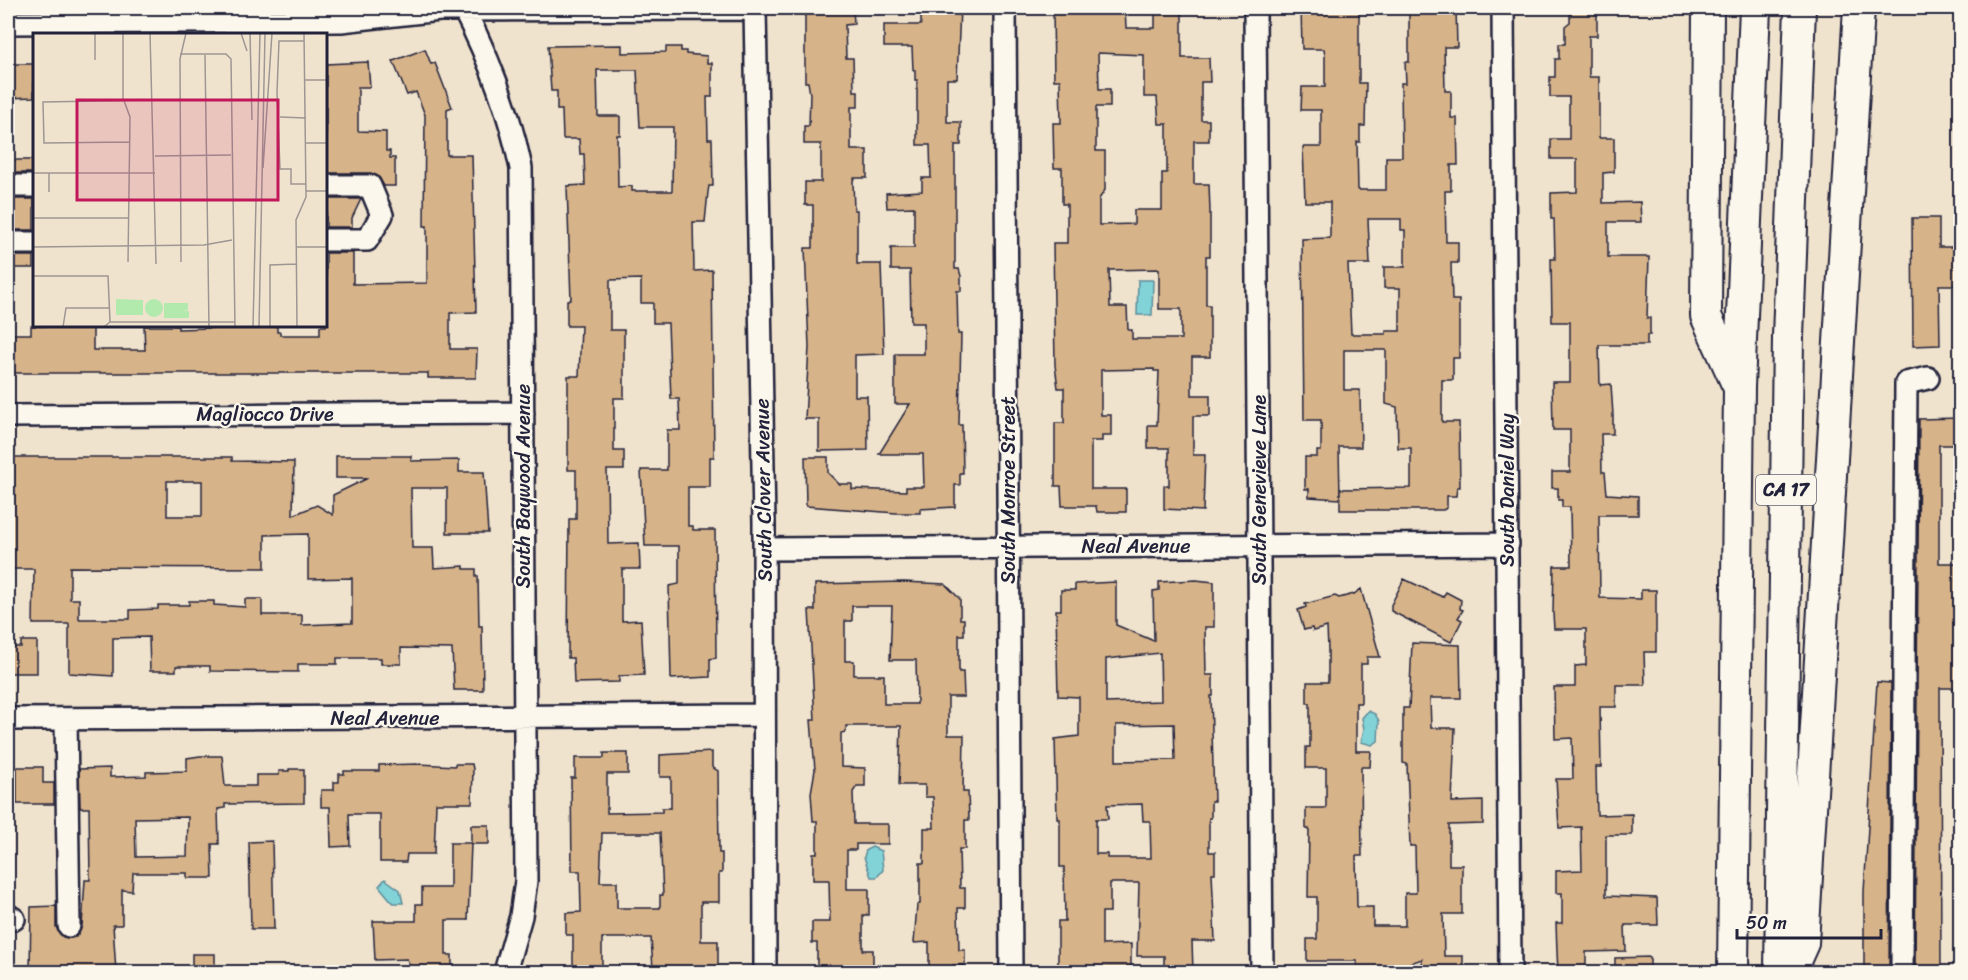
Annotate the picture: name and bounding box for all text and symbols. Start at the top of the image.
inset map [33,33,327,327]
street label: South Baywood Avenue [506,384,541,588]
street label: South Genevieve Lane [1242,395,1277,585]
street label: South Monroe Street [991,396,1026,584]
street label: Magliocco Drive [196,397,334,432]
street label: South Clover Avenue [744,398,783,582]
street label: South Daniel Way [1490,413,1525,567]
road number: CA 17 [1756,475,1816,505]
street label: Neal Avenue [1082,529,1191,564]
street label: Neal Avenue [331,701,440,736]
scale bar [1737,902,1881,940]
text: 50 m [1746,907,1787,939]

